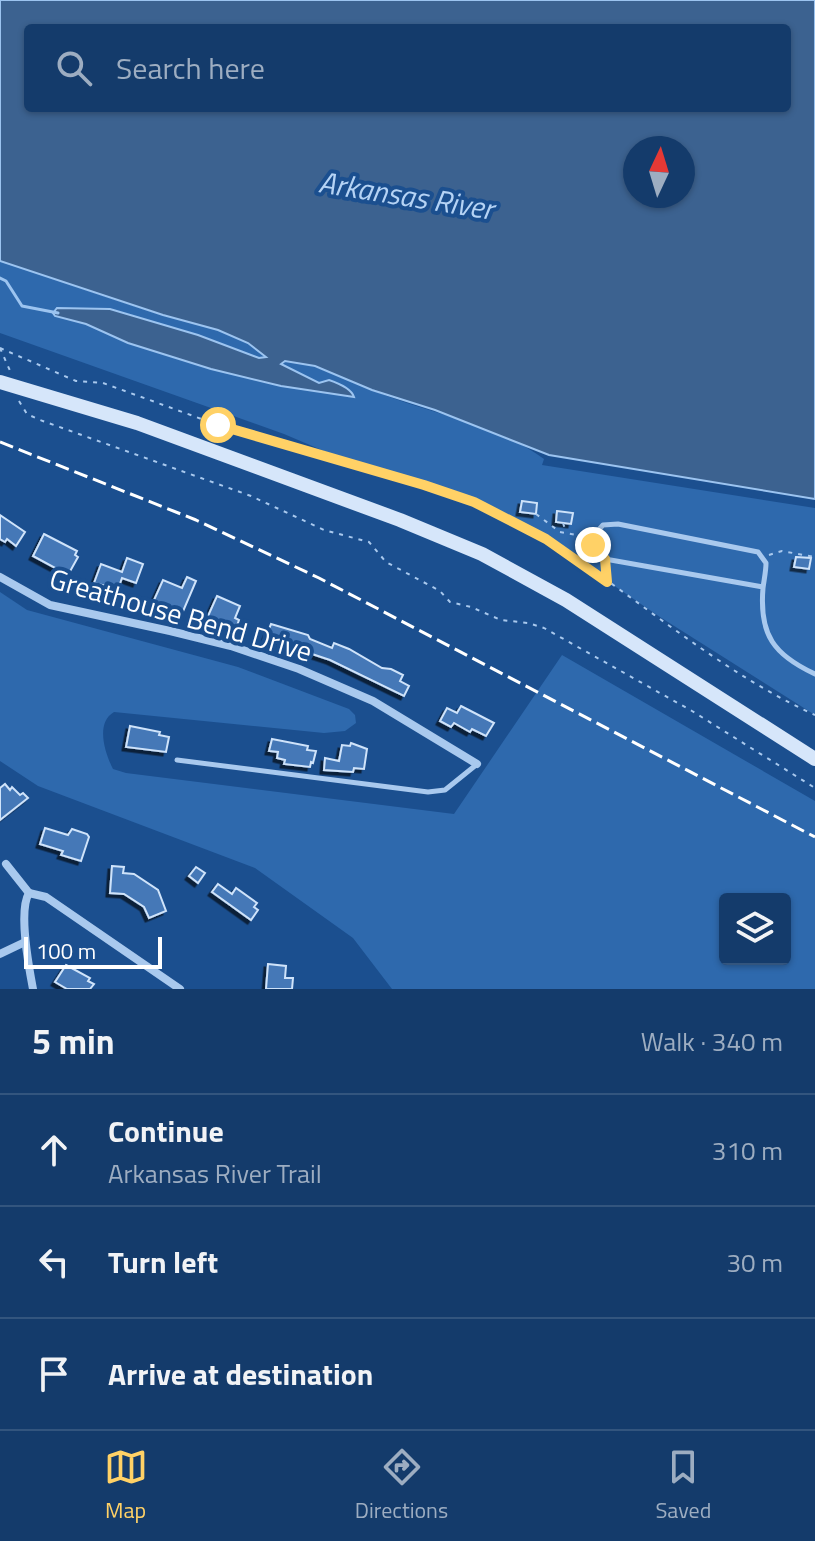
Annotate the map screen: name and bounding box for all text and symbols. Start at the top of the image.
search box [24,24,791,112]
text: Search here [116,45,265,91]
icon: search [52,46,96,90]
north arrow [623,136,695,208]
water label: Arkansas River [316,159,500,232]
route start [200,407,236,443]
route end [575,527,611,563]
street label: Greathouse Bend Drive [45,556,317,673]
map controls [719,893,791,965]
button: layers [719,893,791,965]
scale bar [24,933,162,969]
text: 100 m [36,934,96,968]
text: 5 min [32,1015,115,1067]
text: Walk · 340 m [641,1022,783,1061]
text: Continue [108,1108,224,1154]
icon: ahead [32,1128,76,1172]
text: 310 m [712,1131,783,1170]
text: Arkansas River Trail [108,1154,322,1193]
text: Turn left [108,1239,218,1285]
icon: left [32,1240,76,1284]
text: 30 m [726,1243,783,1282]
text: Arrive at destination [108,1351,373,1397]
icon: arrive [32,1352,76,1396]
tab: Map [104,1445,148,1527]
tab: Directions [355,1445,448,1527]
tab: Saved [655,1445,711,1527]

